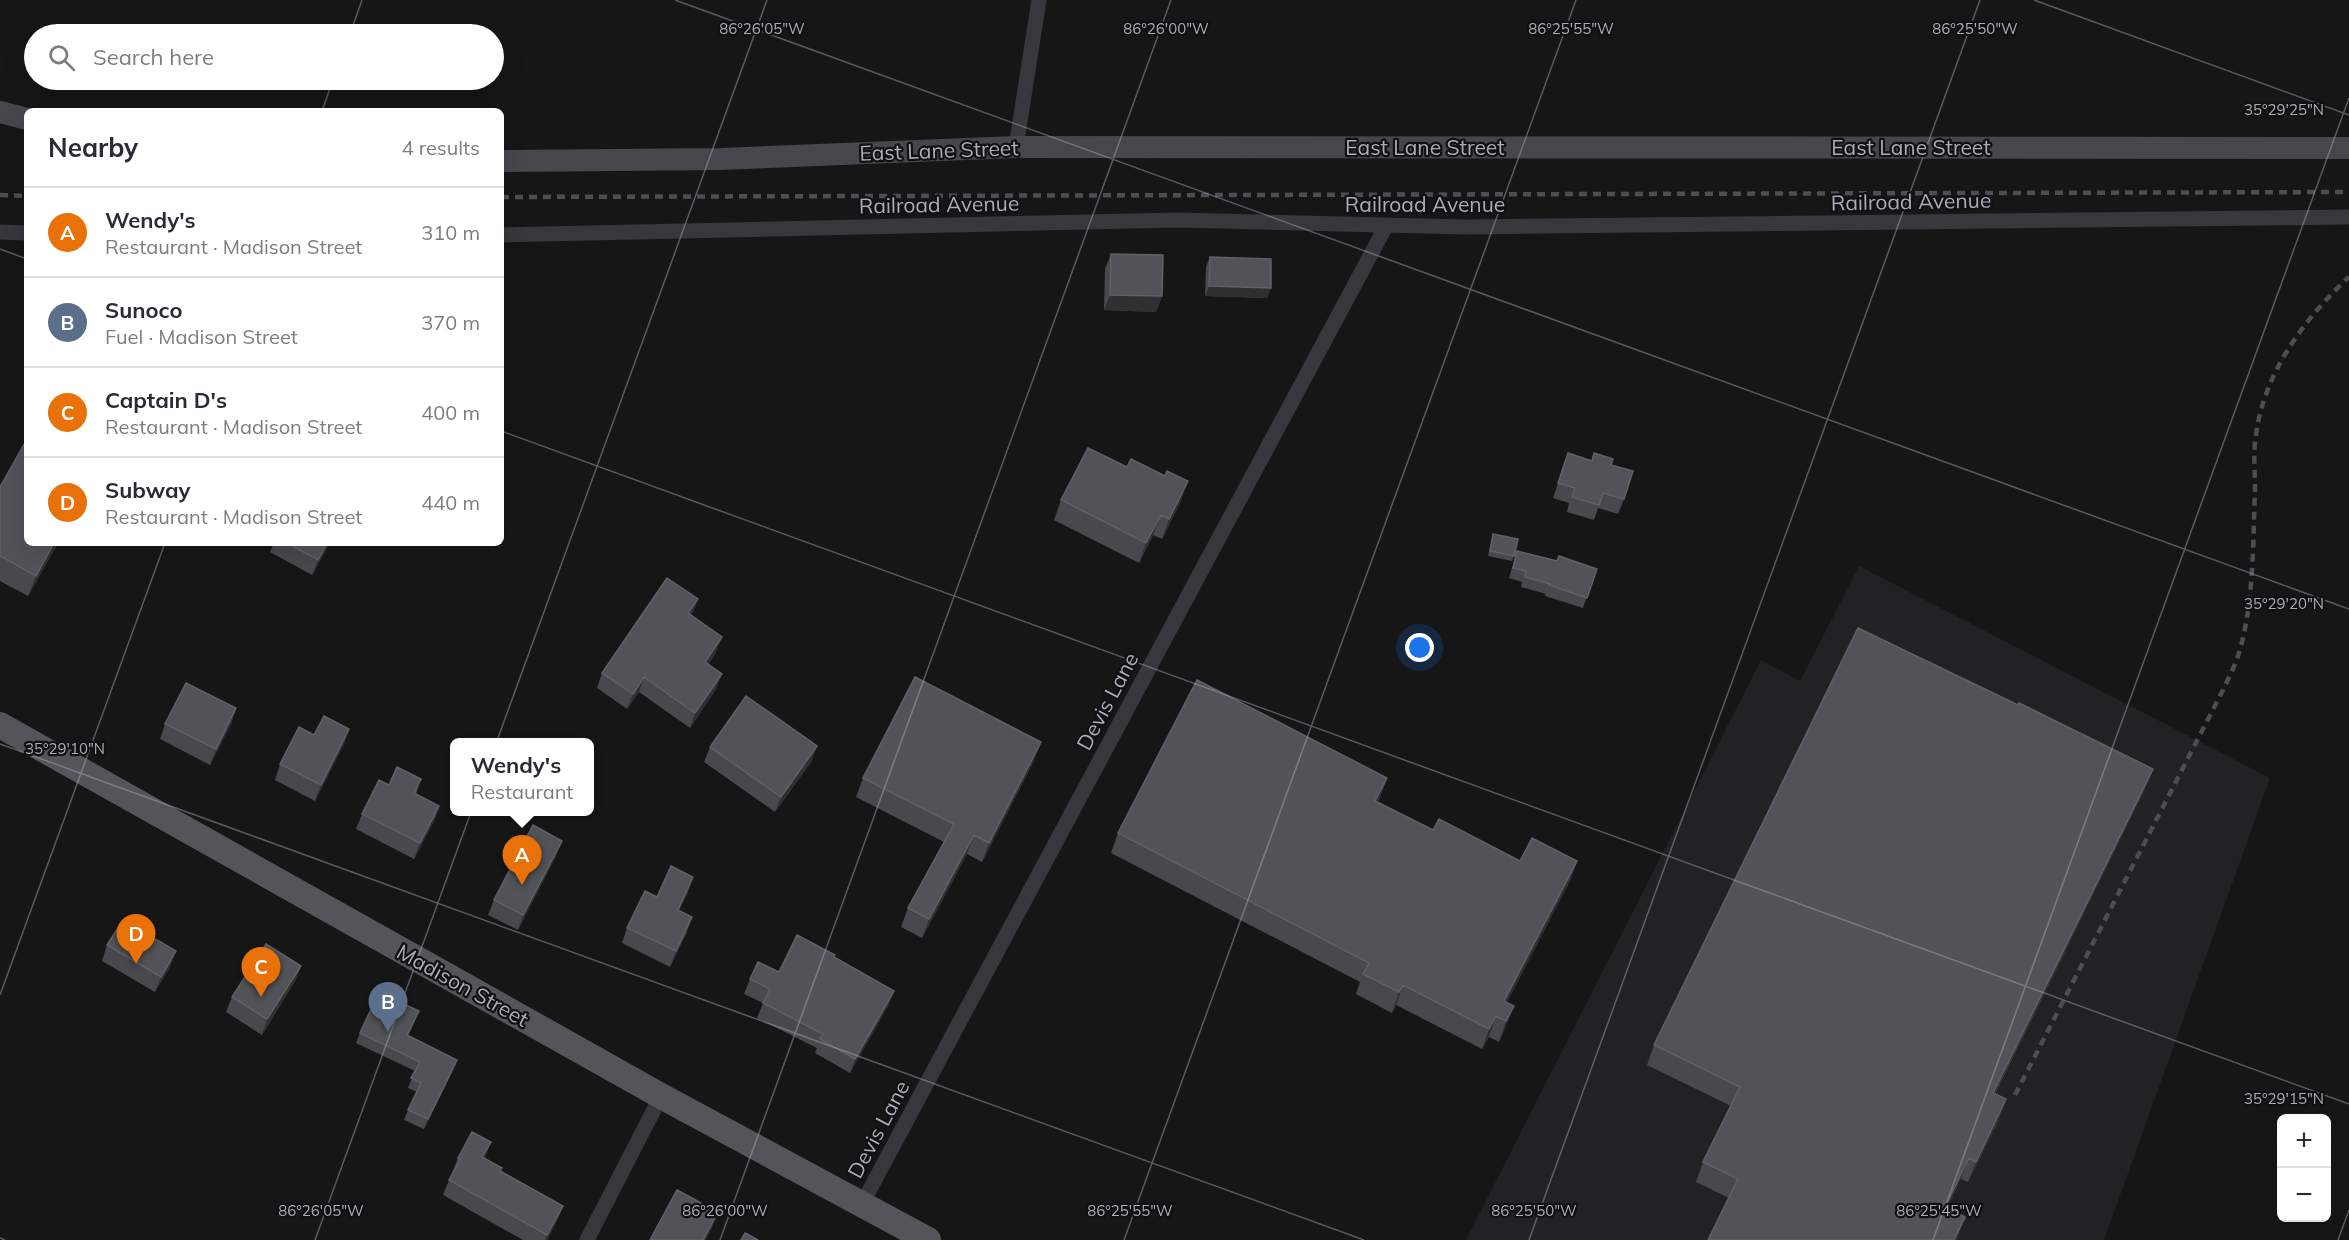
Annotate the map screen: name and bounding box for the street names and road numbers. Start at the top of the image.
street label: East Lane Street [859,134,1019,166]
street label: East Lane Street [1345,134,1505,160]
street label: East Lane Street [1831,134,1991,160]
street label: Railroad Avenue [1831,187,1991,215]
street label: Railroad Avenue [859,190,1019,218]
street label: Railroad Avenue [1345,191,1505,217]
street label: Devis Lane [1070,648,1144,754]
street label: Madison Street [393,938,533,1032]
street label: Devis Lane [841,1076,915,1182]

